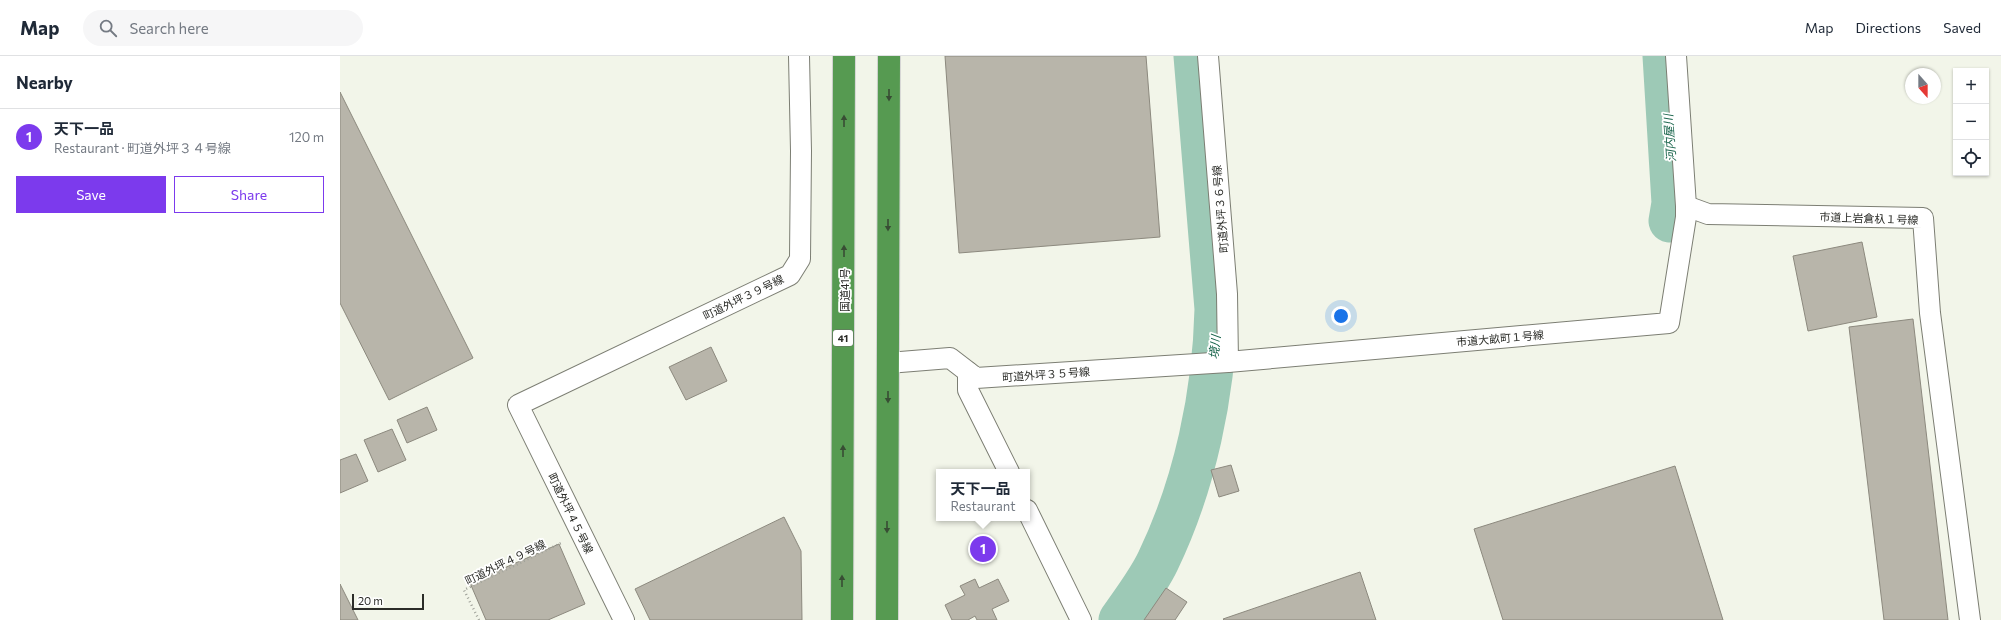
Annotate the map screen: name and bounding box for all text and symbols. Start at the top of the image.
search box [83,10,363,46]
text: Map [20,16,59,39]
icon: search [97,17,119,39]
text: Search here [129,19,209,37]
text: Map [1805,19,1834,36]
text: Directions [1856,19,1921,36]
text: Saved [1943,19,1981,36]
north arrow [1905,68,1941,104]
map controls [1953,68,1989,176]
button: + [1953,68,1989,104]
text: Nearby [16,72,73,93]
one-way arrow [886,89,892,102]
button: − [1953,104,1989,140]
water label: 河内屋川 [1660,112,1678,162]
one-way arrow [841,114,847,127]
text: 天下一品 [54,119,114,137]
text: 1 [26,129,32,145]
text: 120 m [289,129,324,145]
text: Restaurant · 町道外坪３４号線 [54,140,231,156]
button: locate [1953,140,1989,176]
street label: 町道外坪３６号線 [1210,165,1230,253]
button: Save [16,176,166,213]
button: Share [174,176,324,213]
street label: 市道上岩倉杁１号線 [1819,210,1919,226]
one-way arrow [885,219,891,232]
one-way arrow [841,244,847,257]
street label: 国道41号 [838,268,851,312]
street label: 町道外坪３９号線 [701,272,785,322]
your location [1331,306,1351,326]
street label: 市道大畝町１号線 [1456,328,1544,348]
road number: 41 [833,330,853,346]
water label: 境川 [1206,332,1222,360]
street label: 町道外坪３５号線 [1002,364,1090,384]
one-way arrow [885,391,891,404]
one-way arrow [840,444,846,457]
popup [936,469,1030,521]
street label: 町道外坪４５号線 [546,471,596,555]
text: 天下一品 [950,479,1010,497]
text: Restaurant [950,498,1016,514]
one-way arrow [884,521,890,534]
pin: 1 [970,534,996,564]
street label: 町道外坪４９号線 [463,537,547,587]
one-way arrow [839,574,845,587]
scale bar [352,592,424,611]
text: 20 m [358,594,383,607]

